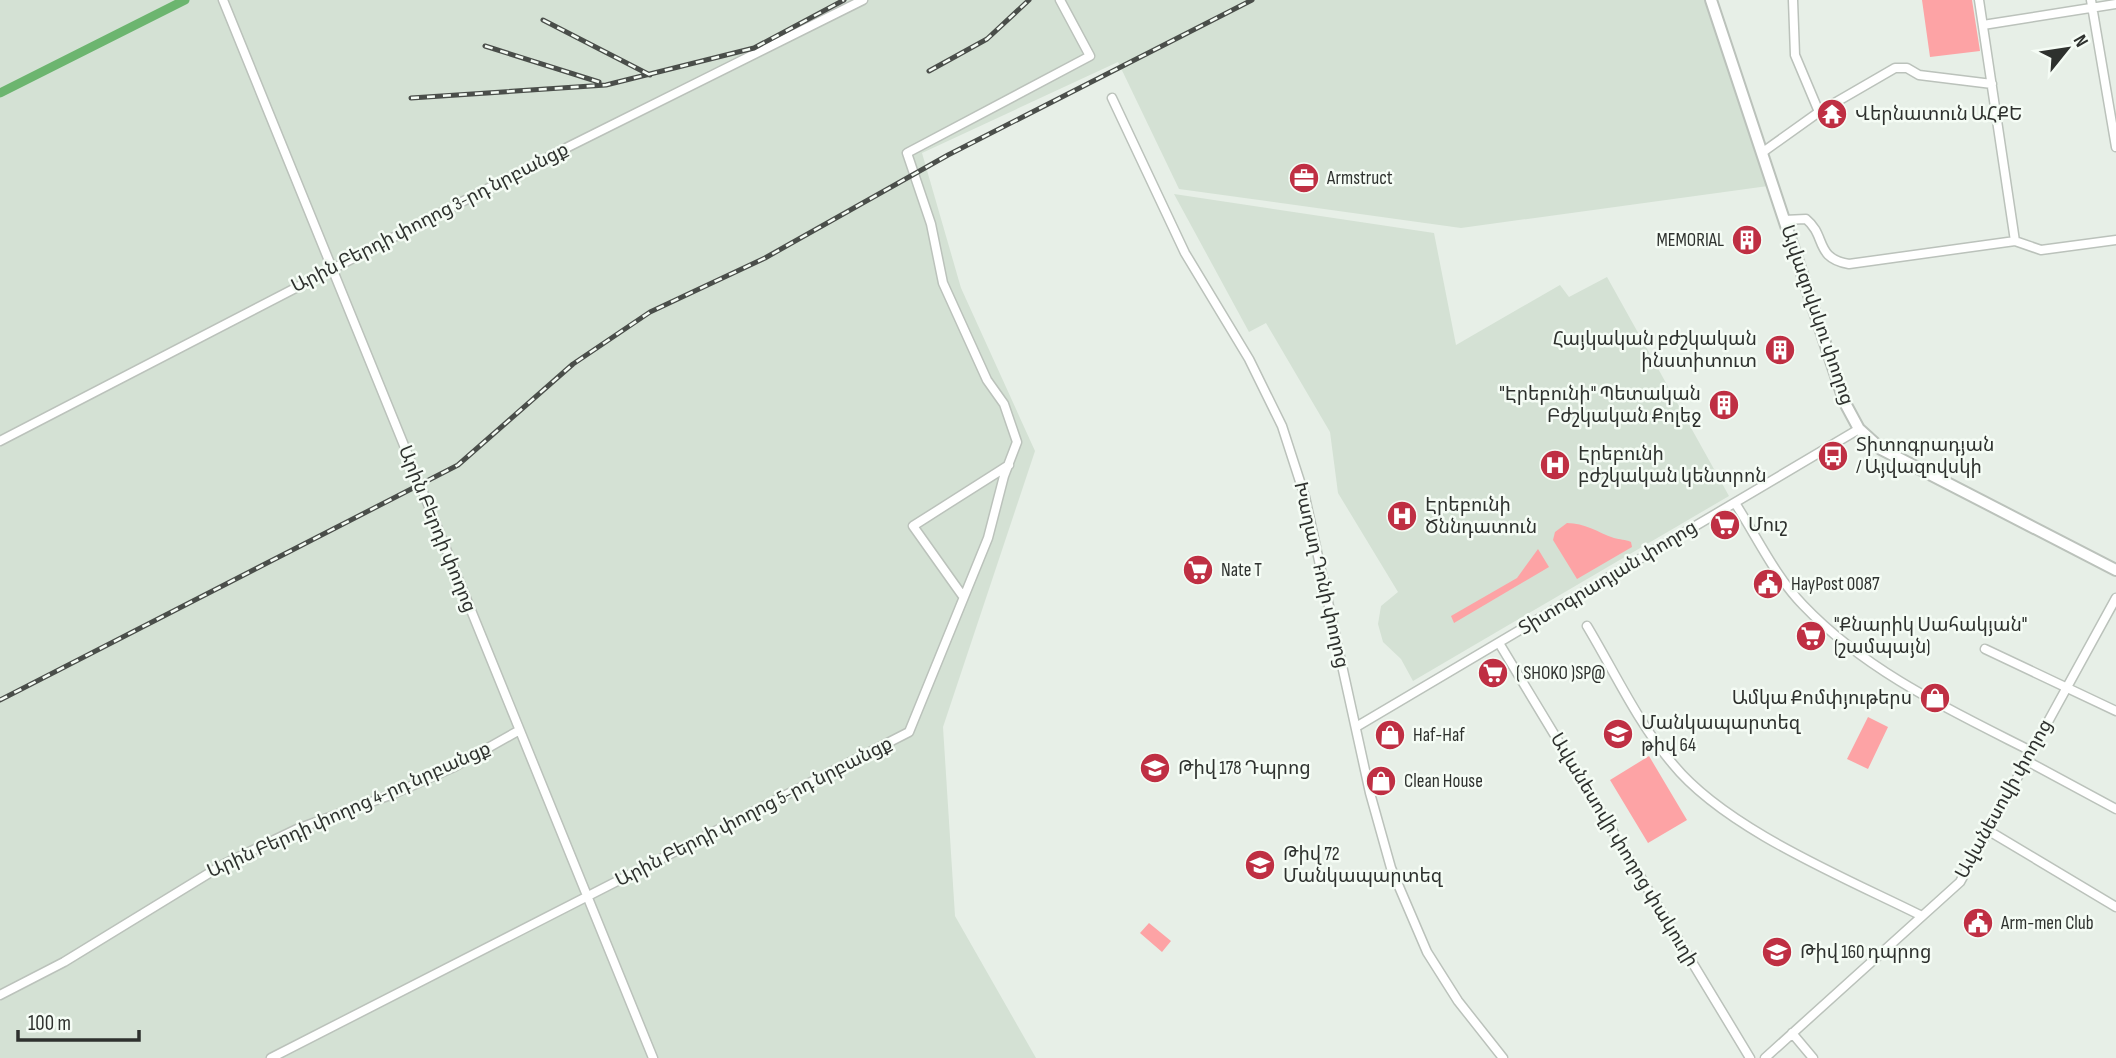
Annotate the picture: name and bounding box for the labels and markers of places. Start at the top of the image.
temple icon: Վերնատուն ԱՀՔԵ [1815,97,1849,131]
place label: Վերնատուն ԱՀՔԵ [1855,103,2022,126]
office icon: Armstruct [1287,161,1321,195]
place label: Armstruct [1326,167,1393,190]
building icon: MEMORIAL [1730,223,1764,257]
place label: MEMORIAL [1656,229,1724,252]
place label: Հայկական բժշկական ինստիտուտ [1553,328,1757,373]
building icon: Հայկական բժշկական ինստիտուտ [1763,333,1797,367]
place label: "Էրեբունի" Պետական Բժշկական Քոլեջ [1499,383,1701,428]
building icon: "Էրեբունի" Պետական Բժշկական Քոլեջ [1707,388,1741,422]
place label: Տիտոգրադյան / Այվազովսկի [1856,434,1994,479]
bus stop icon: Տիտոգրադյան / Այվազովսկի [1816,439,1850,473]
place label: Էրեբունի բժշկական կենտրոն [1578,443,1767,488]
hospital icon: Էրեբունի բժշկական կենտրոն [1538,448,1572,482]
place label: Էրեբունի Ծննդատուն [1425,494,1537,539]
hospital icon: Էրեբունի Ծննդատուն [1385,499,1419,533]
supermarket icon: Մուշ [1708,508,1742,542]
place label: Մուշ [1748,514,1788,537]
supermarket icon: Nate T [1181,553,1215,587]
place label: Nate T [1221,559,1262,582]
public building icon: HayPost 0087 [1751,567,1785,601]
place label: HayPost 0087 [1791,573,1880,596]
place label: "Քնարիկ Սահակյան" (շամպայն) [1834,614,2027,659]
supermarket icon: "Քնարիկ Սահակյան" (շամպայն) [1794,619,1828,653]
supermarket icon: ( SHOKO )SP@ [1476,656,1510,690]
place label: ( SHOKO )SP@ [1516,662,1605,685]
shop icon: Ամկա Քոմփյութերս [1918,681,1952,715]
place label: Ամկա Քոմփյութերս [1732,687,1912,710]
place label: Մանկապարտեզ թիվ 64 [1641,712,1802,757]
school or university icon: Մանկապարտեզ թիվ 64 [1601,717,1635,751]
shop icon: Haf-Haf [1373,718,1407,752]
place label: Haf-Haf [1413,724,1465,747]
school or university icon: Թիվ 178 Դպրոց [1138,751,1172,785]
place label: Թիվ 178 Դպրոց [1178,757,1311,780]
shop icon: Clean House [1364,764,1398,798]
place label: Clean House [1404,770,1483,793]
place label: Թիվ 72 Մանկապարտեզ [1283,843,1444,888]
school or university icon: Թիվ 72 Մանկապարտեզ [1243,848,1277,882]
public building icon: Arm-men Club [1961,906,1995,940]
place label: Arm-men Club [2000,912,2094,935]
school or university icon: Թիվ 160 դպրոց [1760,935,1794,969]
place label: Թիվ 160 դպրոց [1800,941,1931,964]

